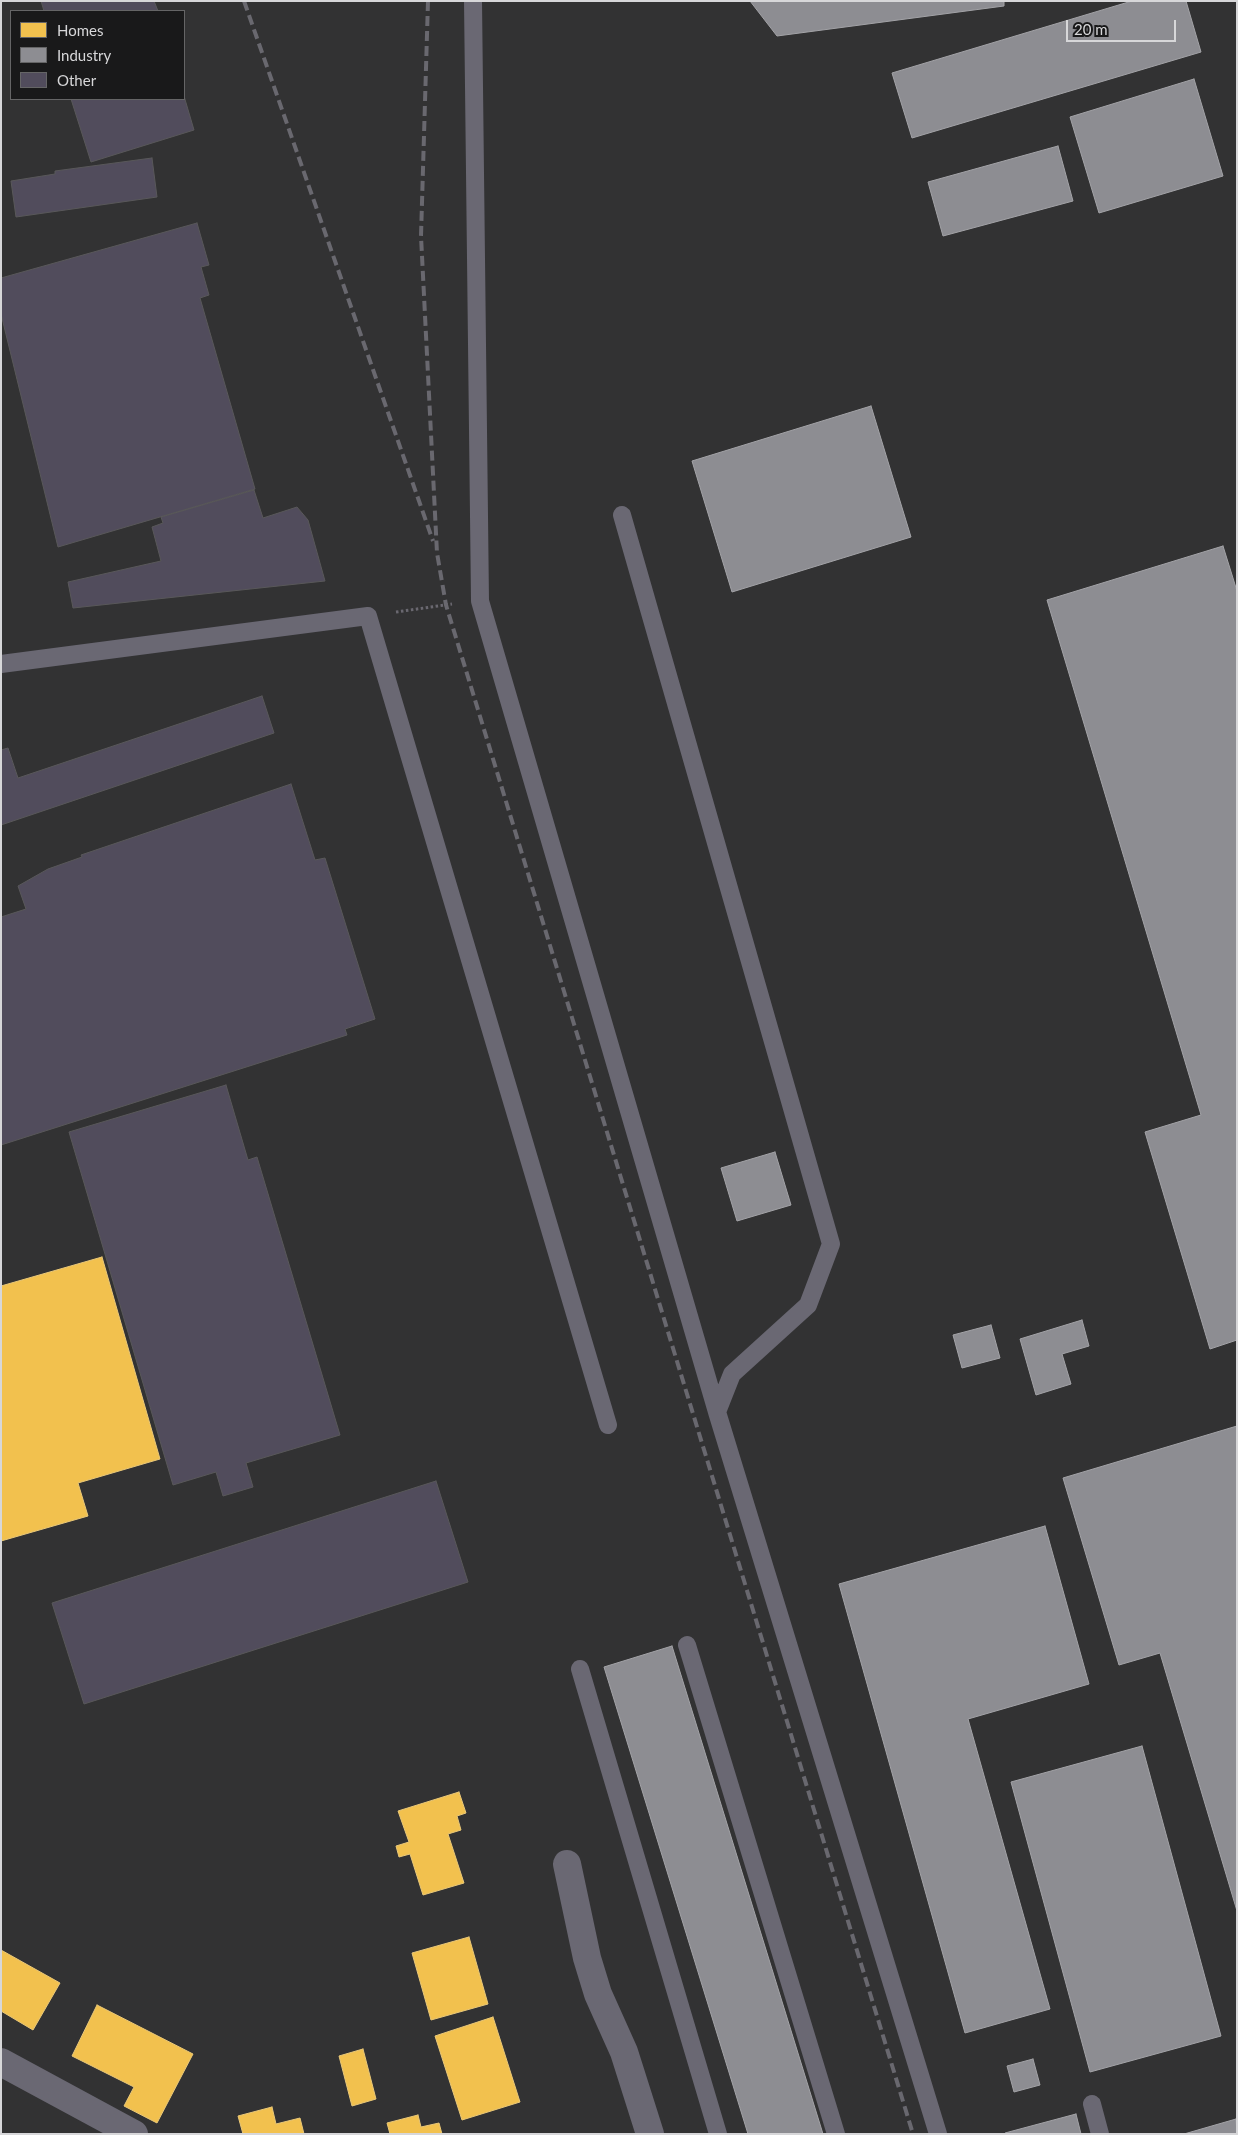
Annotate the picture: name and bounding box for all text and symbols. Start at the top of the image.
legend [10,10,185,100]
scale bar [1068,10,1178,42]
text: 20 m [1074,20,1108,38]
text: Homes [57,21,103,39]
text: Industry [57,46,111,64]
text: Other [57,71,96,89]

